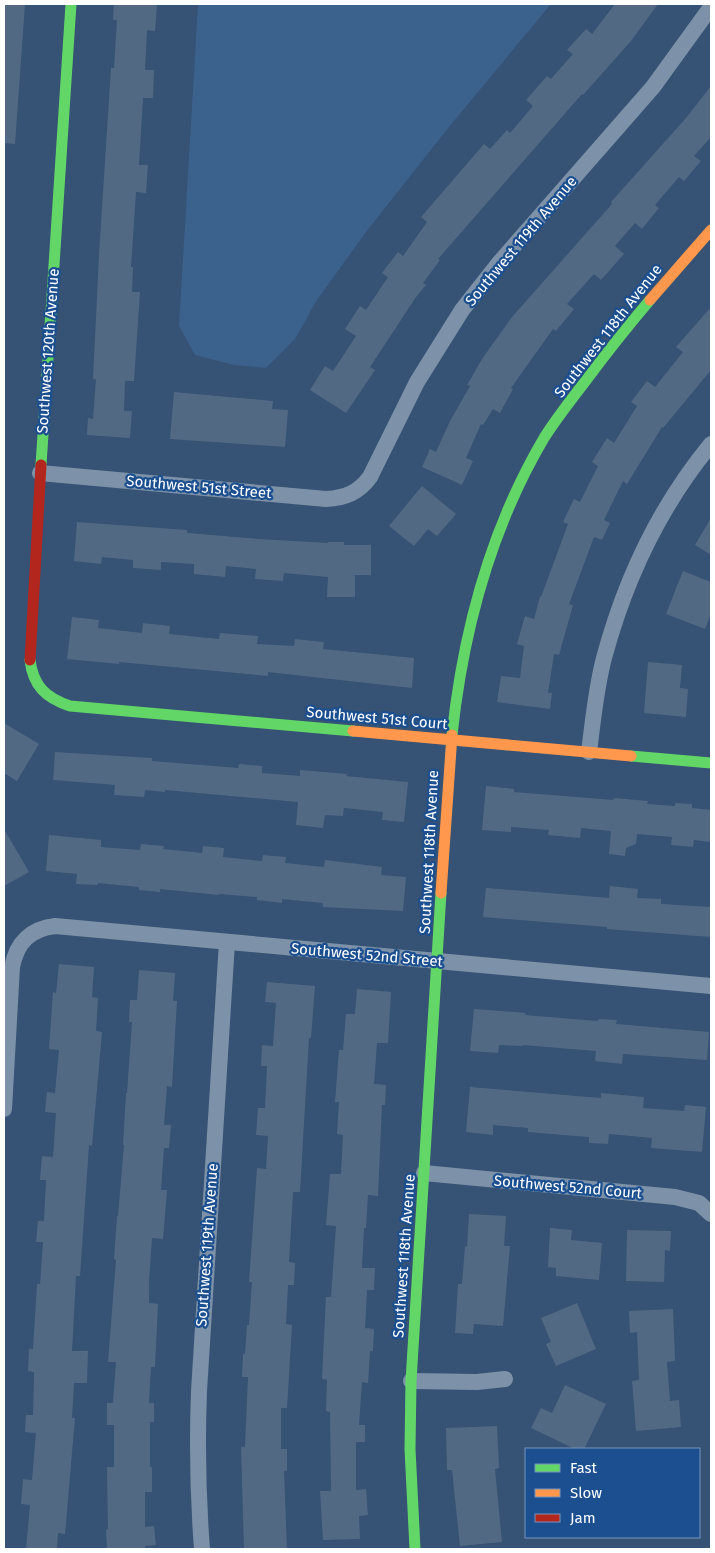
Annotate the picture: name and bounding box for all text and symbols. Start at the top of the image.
street label: Southwest 119th Avenue [461,172,581,310]
street label: Southwest 118th Avenue [550,261,666,401]
street label: Southwest 120th Avenue [33,268,63,434]
street label: Southwest 51st Street [126,472,273,502]
street label: Southwest 51st Court [306,703,449,733]
street label: Southwest 118th Avenue [416,770,442,934]
street label: Southwest 52nd Street [290,939,444,971]
street label: Southwest 119th Avenue [192,1163,222,1327]
street label: Southwest 52nd Court [493,1172,643,1202]
street label: Southwest 118th Avenue [389,1173,419,1339]
legend [525,1448,700,1538]
text: Fast [570,1459,597,1477]
text: Slow [570,1484,602,1502]
text: Jam [570,1509,596,1527]

